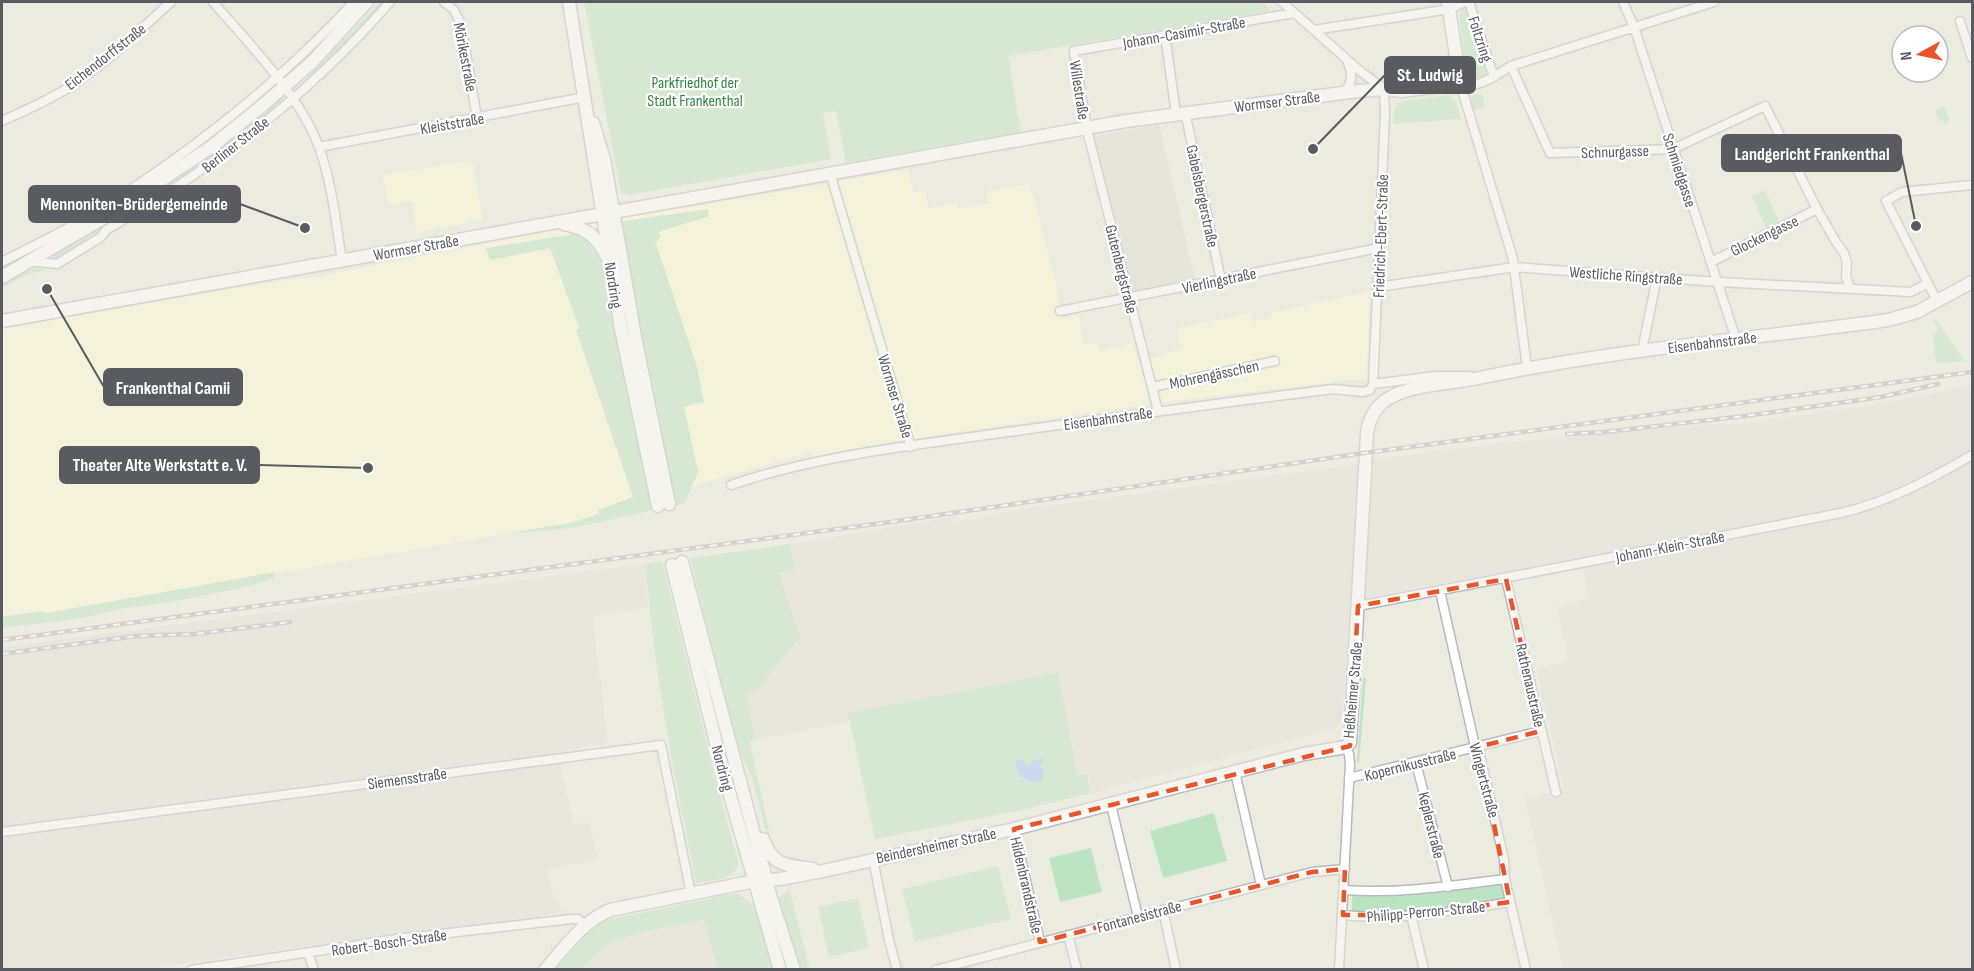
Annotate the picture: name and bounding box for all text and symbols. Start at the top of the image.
street label: Johann-Casimir-Straße [1121,13,1247,54]
street label: Foltzring [1463,14,1496,65]
street label: Eichendorffstraße [62,20,150,95]
street label: Mörikestraße [448,21,481,94]
north arrow [1890,24,1950,84]
text: N [1897,50,1917,61]
callout: St. Ludwig [1385,57,1475,93]
street label: Willestraße [1064,59,1093,121]
text: St. Ludwig [1397,65,1463,86]
park label: Parkfriedhof der Stadt Frankenthal [647,74,743,111]
street label: Wormser Straße [1233,88,1321,117]
street label: Kleiststraße [419,110,486,139]
street label: Berliner Straße [198,113,273,177]
street label: Schmiedgasse [1658,131,1699,210]
callout: Landgericht Frankenthal [1722,135,1901,171]
street label: Schnurgasse [1581,142,1649,163]
street label: Gabelsbergerstraße [1181,143,1222,249]
text: Landgericht Frankenthal [1734,144,1890,165]
street label: Friedrich-Ebert-Straße [1370,174,1393,298]
callout: Mennoniten-Brüdergemeinde [29,186,240,222]
text: Mennoniten-Brüdergemeinde [40,194,228,215]
street label: Glockengasse [1728,212,1802,261]
street label: Gutenbergstraße [1100,223,1141,316]
street label: Wormser Straße [372,232,460,265]
street label: Nordring [599,261,626,310]
street label: Westliche Ringstraße [1569,263,1683,290]
street label: Vierlingstraße [1181,264,1258,299]
street label: Eisenbahnstraße [1667,329,1758,358]
street label: Wormser Straße [873,352,916,441]
street label: Mohrengässchen [1168,357,1261,394]
callout: Frankenthal Camii [104,369,242,405]
text: Frankenthal Camii [116,378,230,399]
street label: Eisenbahnstraße [1063,404,1154,435]
callout: Theater Alte Werkstatt e. V. [60,447,259,483]
text: Theater Alte Werkstatt e. V. [73,455,247,476]
street label: Johann-Klein-Straße [1613,528,1726,567]
street label: Heßheimer Straße [1340,641,1367,739]
street label: Rathenaustraße [1511,642,1548,729]
street label: Wingertstraße [1464,741,1503,820]
street label: Nordring [706,743,737,793]
street label: Kopernikusstraße [1363,745,1458,786]
street label: Siemensstraße [366,765,448,794]
street label: Keplerstraße [1413,790,1448,861]
street label: Beindersheimer Straße [875,824,998,868]
street label: Hildenbrandstraße [1005,835,1046,936]
street label: Fontanesistraße [1095,897,1184,938]
street label: Philipp-Perron-Straße [1366,898,1486,927]
street label: Robert-Bosch-Straße [330,926,448,961]

